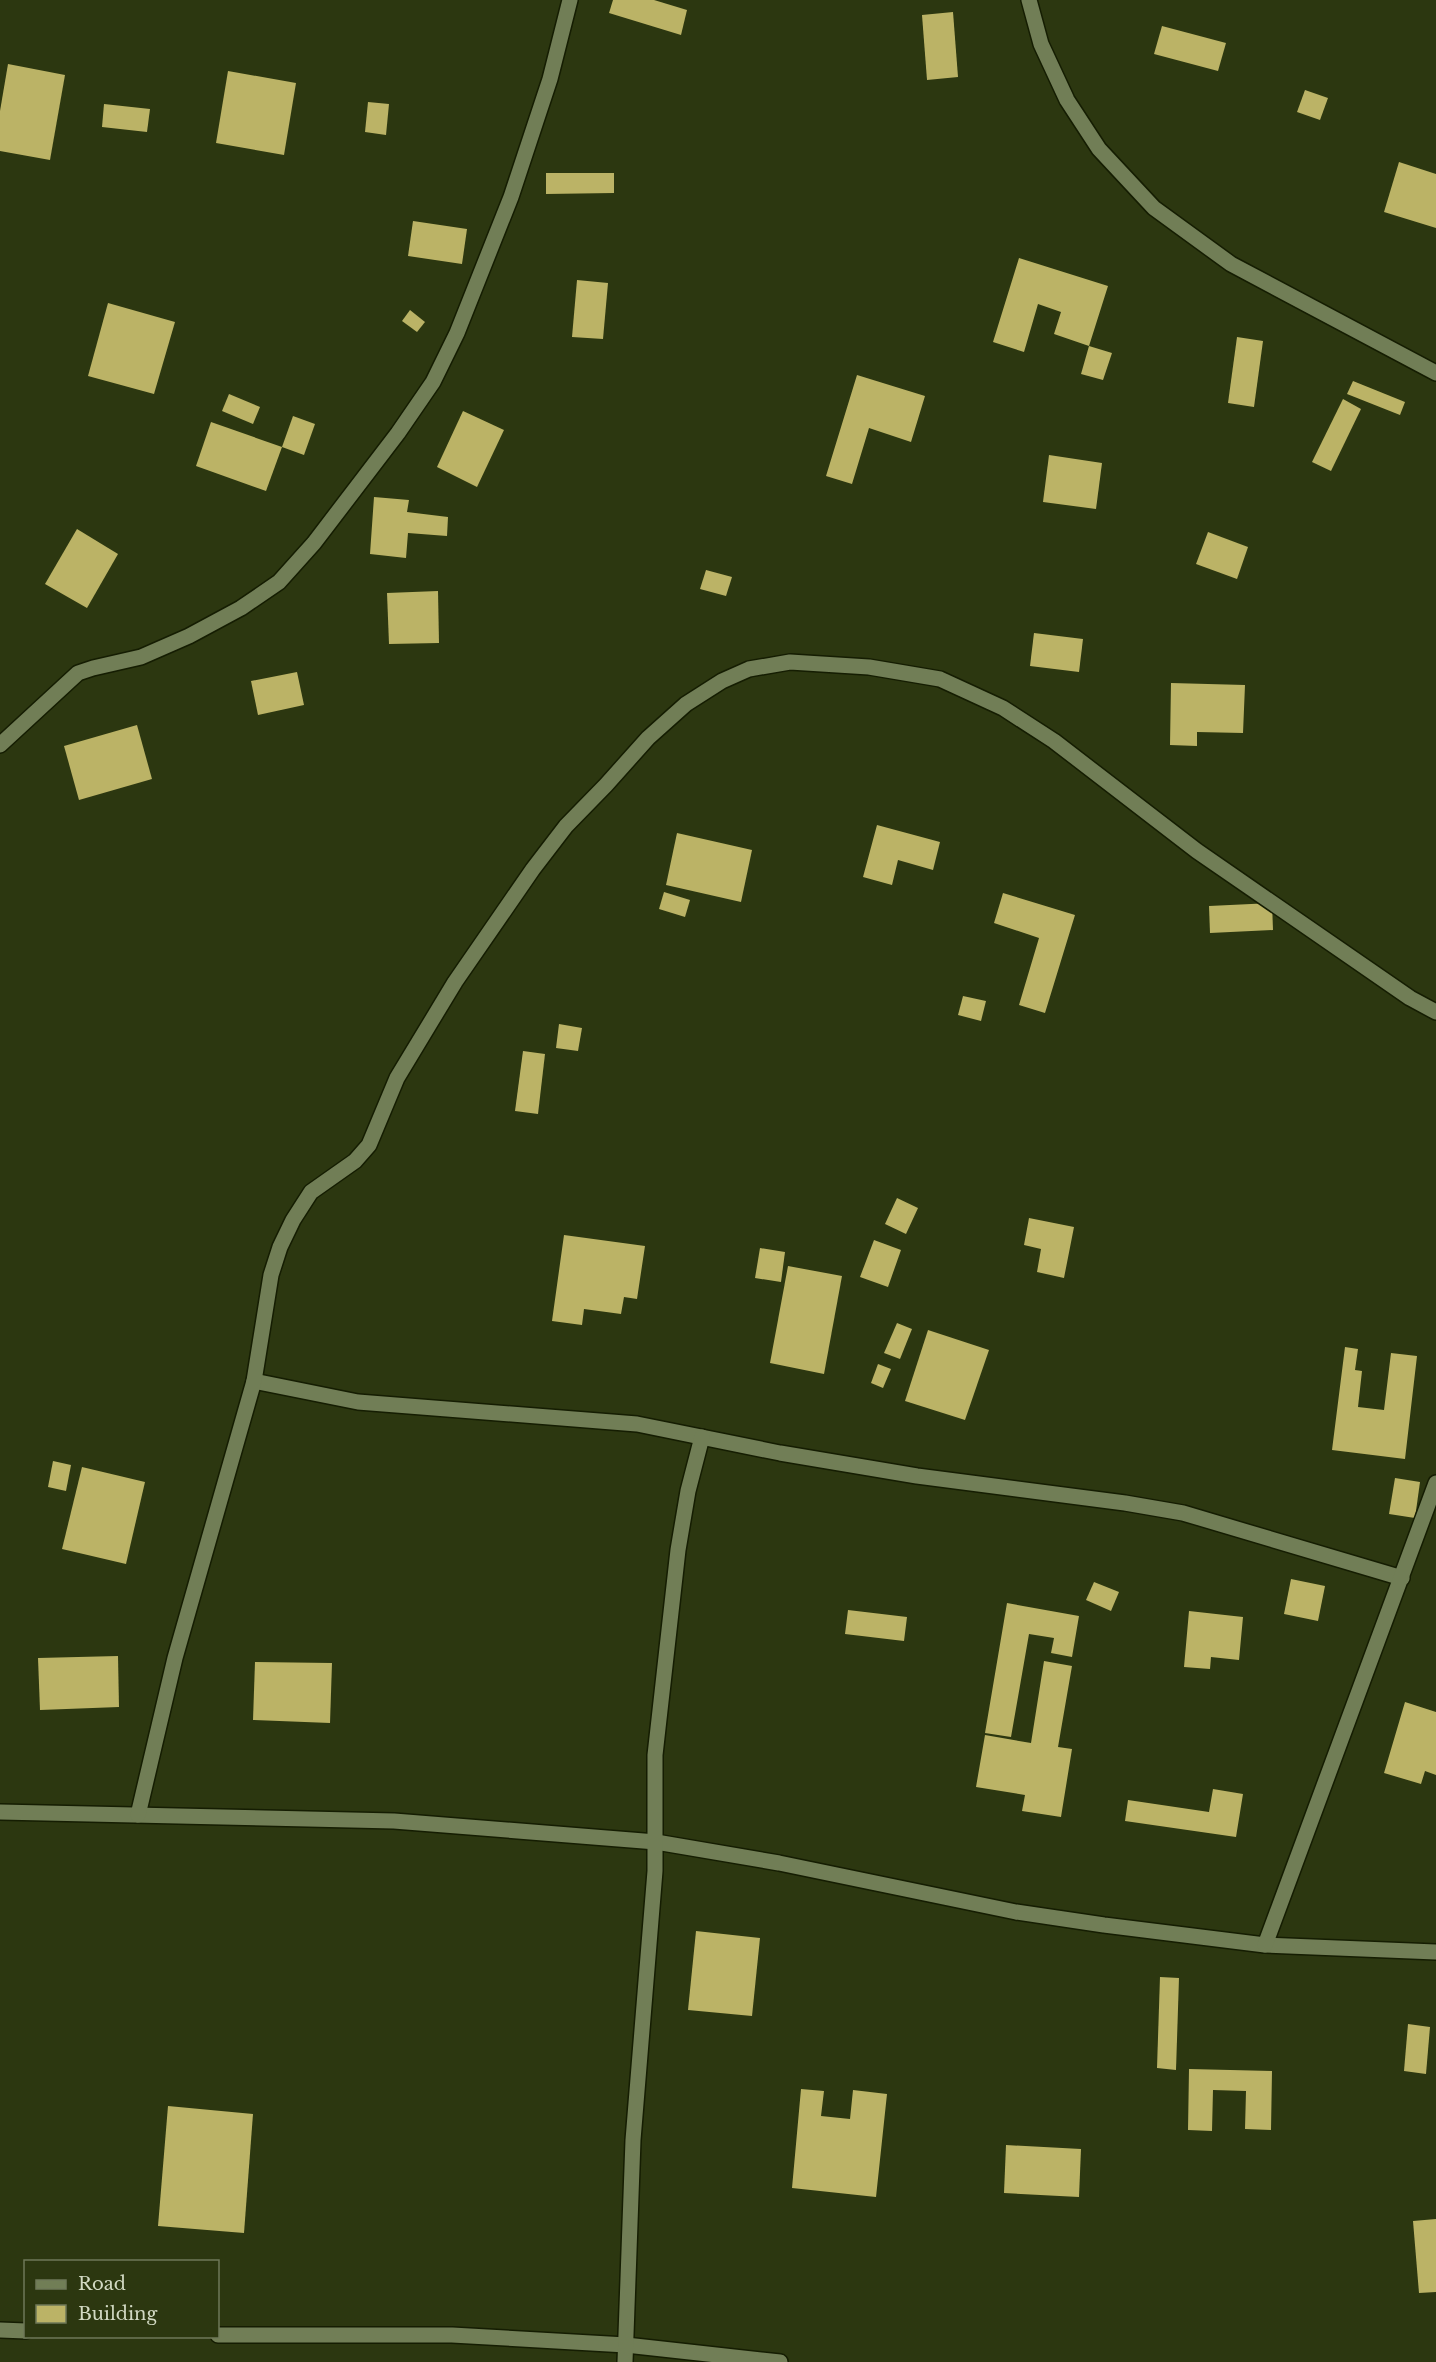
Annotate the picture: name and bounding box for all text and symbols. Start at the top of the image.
legend [24,2260,219,2338]
text: Road [78,2273,126,2295]
text: Building [78,2303,157,2325]

